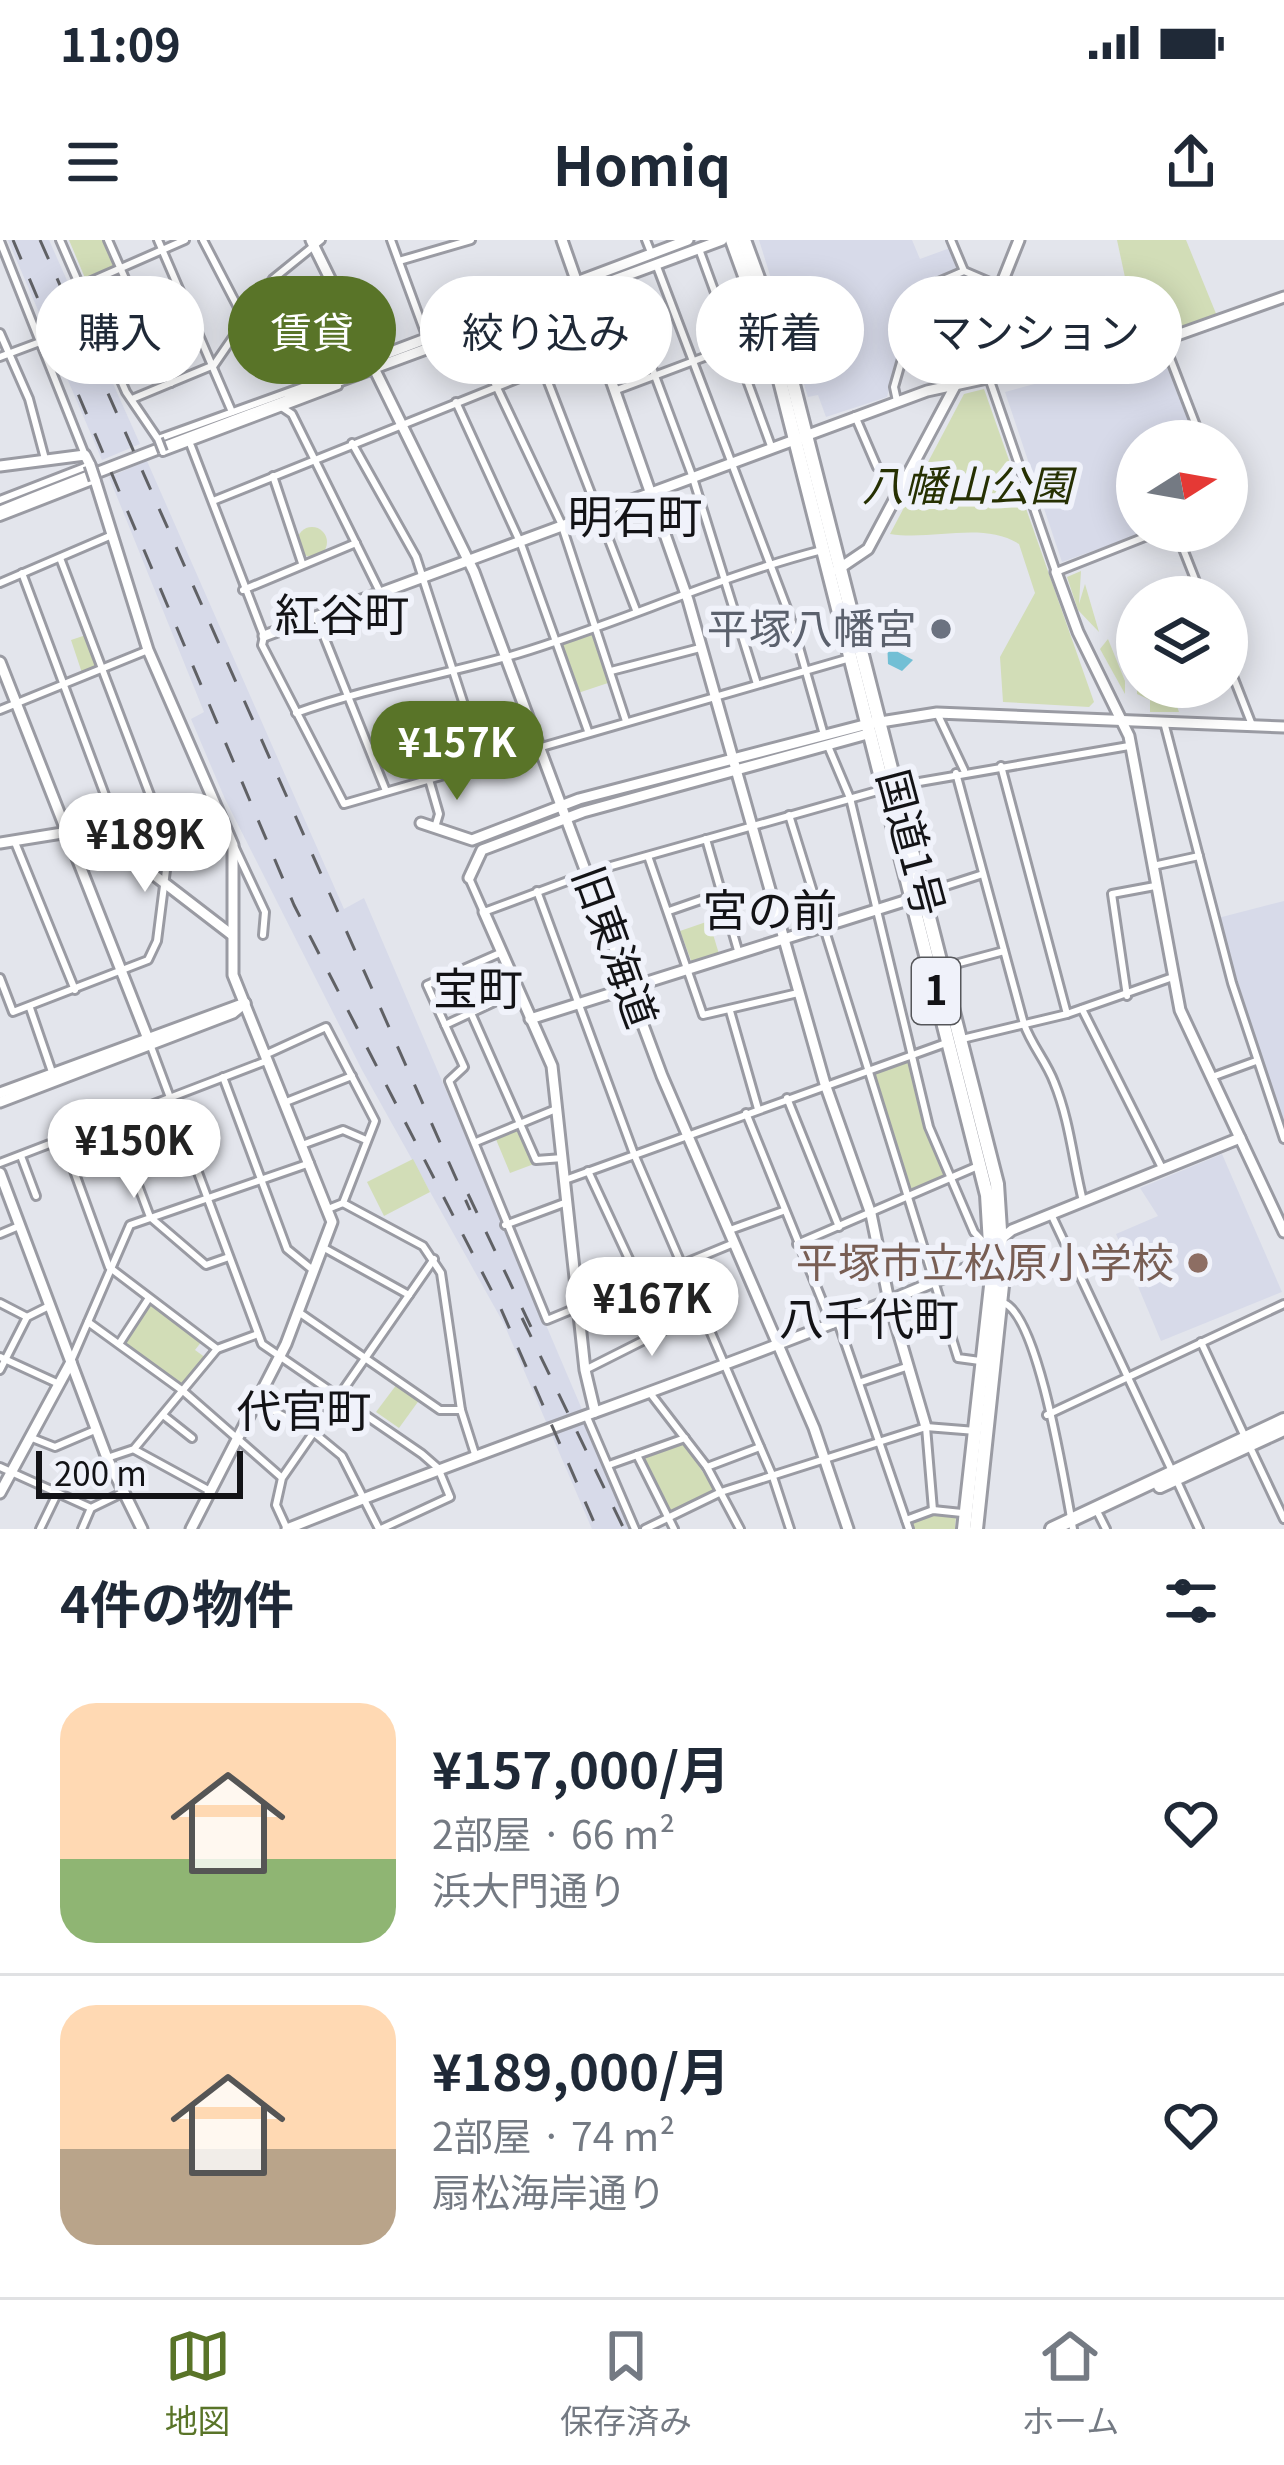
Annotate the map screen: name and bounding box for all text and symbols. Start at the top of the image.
text: 11:09 [60,10,181,75]
text: Homiq [553,123,731,202]
icon: menu [60,129,126,195]
icon: share [1158,129,1224,195]
chip: 購入 [36,276,204,384]
chip: 賃貸 [228,276,396,384]
chip: 絞り込み [420,276,672,384]
chip: 新着 [696,276,864,384]
chip: マンション [888,276,1182,384]
north arrow [1116,420,1248,552]
map controls [1116,420,1248,708]
park label: 八幡山公園 [862,452,1077,513]
district label: 明石町 [567,481,703,546]
button: layers [1116,576,1248,708]
district label: 紅谷町 [274,579,410,644]
place label: 平塚八幡宮 [707,595,917,656]
marker: 平塚八幡宮 [928,616,954,642]
pin: ¥157K [373,701,541,803]
text: ¥157K [398,712,516,768]
street label: 国道1号 [866,762,963,922]
pin: ¥189K [61,793,229,895]
text: ¥189K [86,804,204,860]
street label: 旧東海道 [561,856,676,1035]
district label: 宮の前 [702,875,838,940]
district label: 宝町 [433,953,523,1018]
road number: 1 [912,958,960,1024]
pin: ¥150K [50,1099,218,1201]
text: ¥150K [75,1110,193,1166]
place label: 平塚市立松原小学校 [796,1229,1174,1290]
marker: 平塚市立松原小学校 [1185,1250,1211,1276]
pin: ¥167K [568,1257,736,1359]
text: ¥167K [593,1268,711,1324]
district label: 八千代町 [779,1283,959,1348]
district label: 代官町 [236,1375,372,1440]
scale bar [36,1445,243,1498]
text: 200 m [54,1448,147,1496]
text: 4件の物件 [60,1564,294,1638]
icon: filters [1158,1568,1224,1634]
text: ¥157,000/月 [432,1730,730,1804]
icon: home [156,1751,300,1895]
icon: heart [1158,1790,1224,1856]
text: 2部屋 · 66 m² [432,1804,675,1860]
text: 浜大門通り [432,1860,627,1916]
text: ¥189,000/月 [432,2032,730,2106]
icon: home [156,2053,300,2197]
icon: heart [1158,2092,1224,2158]
text: 2部屋 · 74 m² [432,2106,675,2162]
text: 扇松海岸通り [432,2162,666,2218]
tab: 地図 [165,2323,231,2443]
tab: 保存済み [560,2323,692,2443]
tab: ホーム [1021,2323,1119,2443]

